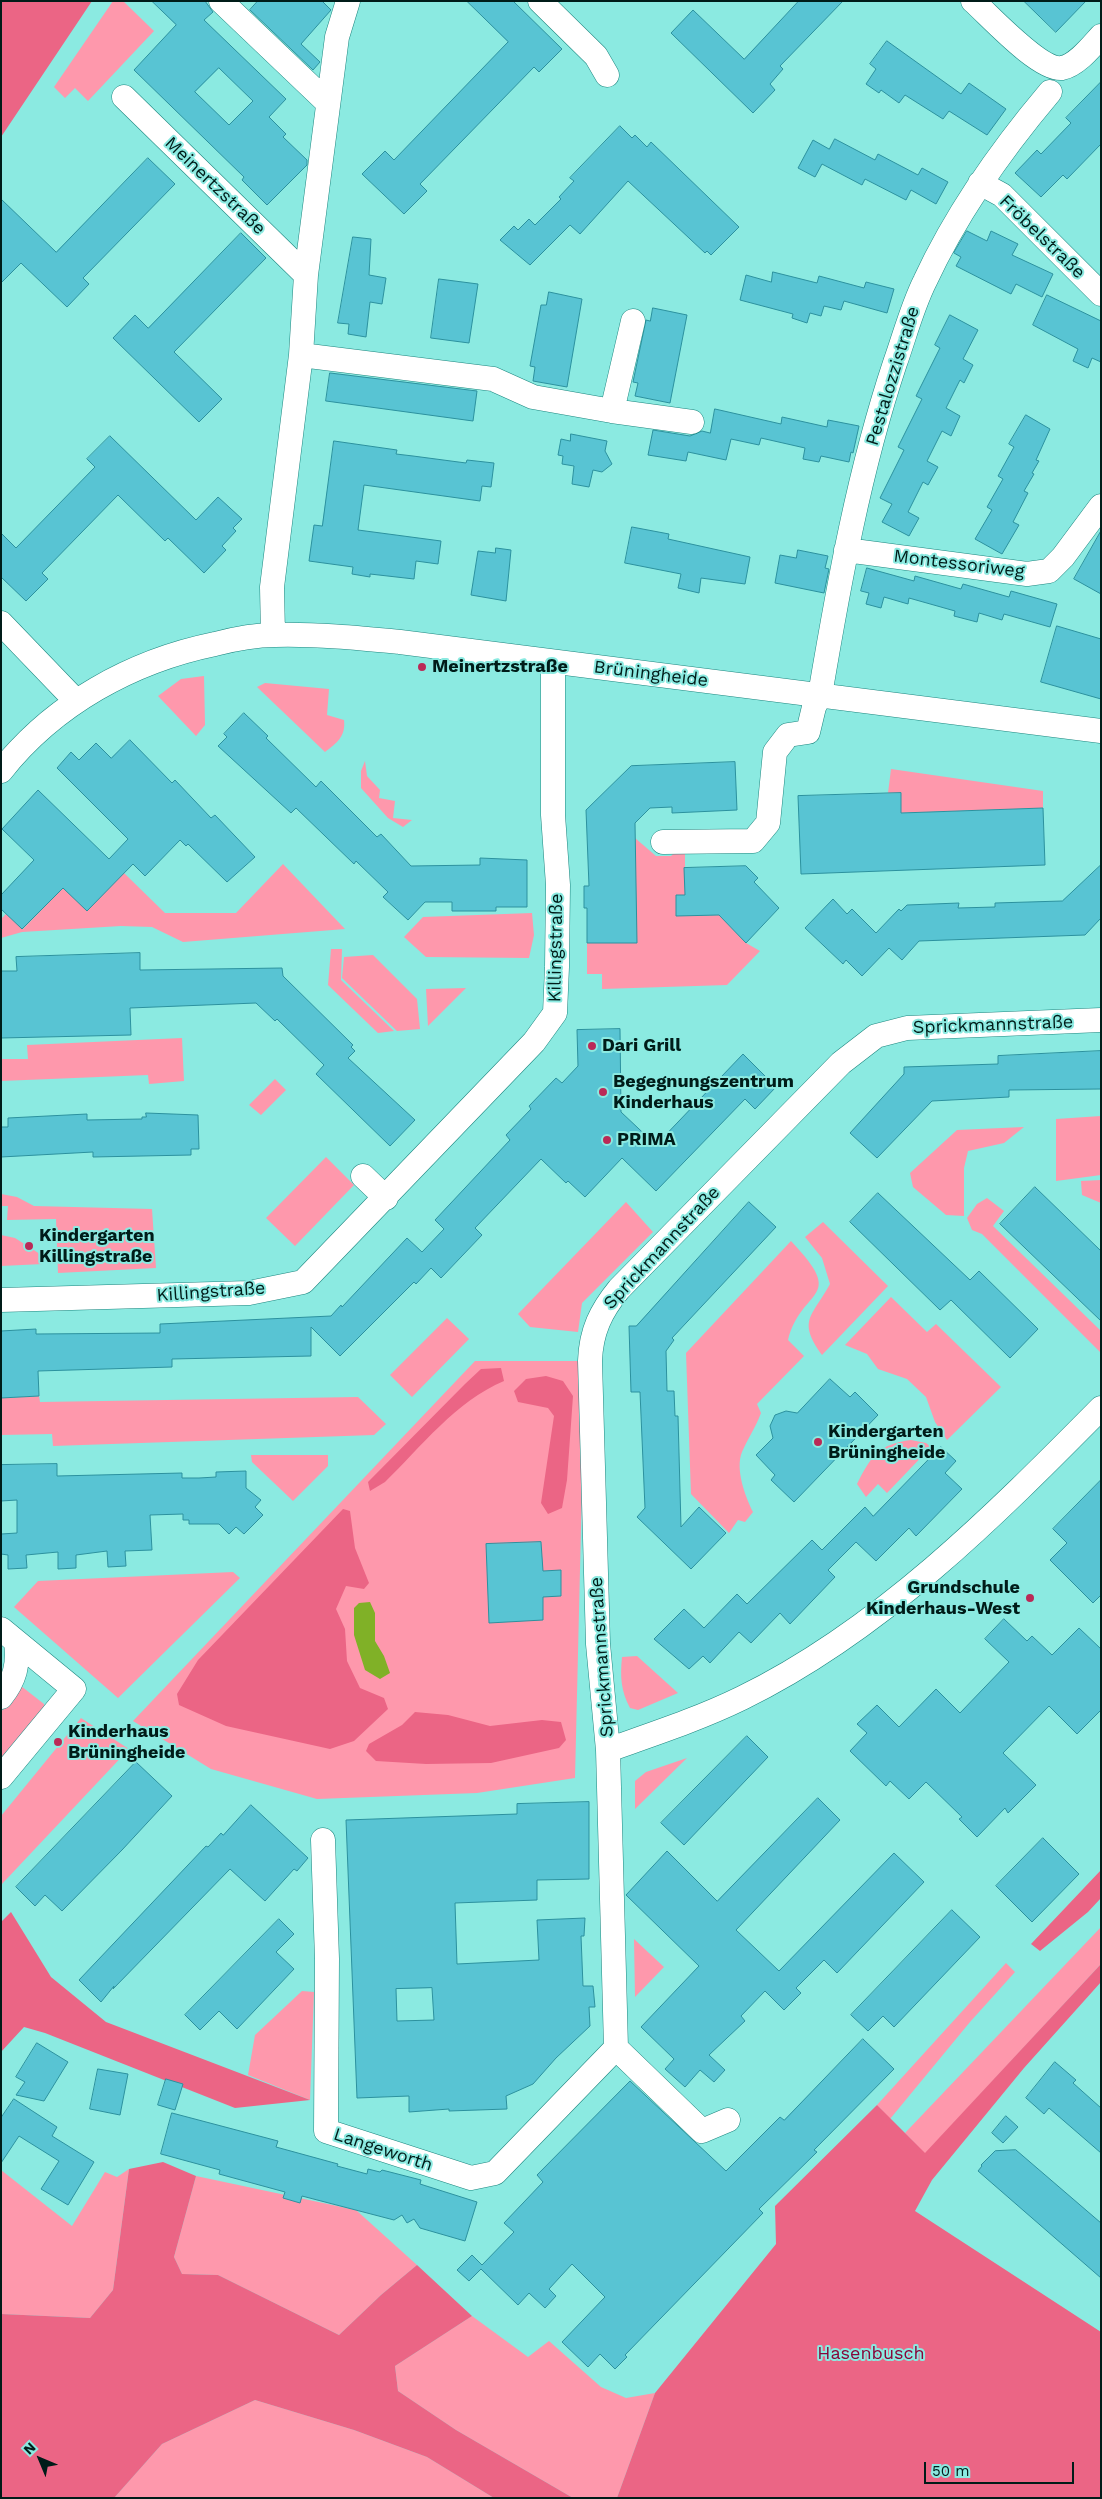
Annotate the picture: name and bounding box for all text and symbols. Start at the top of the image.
street label: Meinertzstraße [160,132,270,240]
street label: Fröbelstraße [995,191,1089,283]
street label: Pestalozzistraße [862,304,924,448]
street label: Montessoriweg [892,545,1026,583]
place label: Meinertzstraße [432,656,568,678]
street label: Brüningheide [593,656,709,692]
marker: Meinertzstraße [416,661,428,673]
street label: Killingstraße [544,893,568,1003]
street label: Sprickmannstraße [912,1011,1074,1039]
place label: Dari Grill [602,1035,681,1057]
marker: Dari Grill [586,1040,598,1052]
place label: Begegnungszentrum Kinderhaus [613,1071,794,1114]
marker: Begegnungszentrum Kinderhaus [597,1086,609,1098]
place label: PRIMA [617,1129,676,1151]
marker: PRIMA [601,1134,613,1146]
street label: Sprickmannstraße [599,1182,725,1314]
place label: Kindergarten Killingstraße [39,1225,155,1268]
marker: Kindergarten Killingstraße [23,1240,35,1252]
street label: Killingstraße [156,1277,266,1307]
place label: Kindergarten Brüningheide [828,1421,945,1464]
marker: Kindergarten Brüningheide [812,1436,824,1448]
street label: Sprickmannstraße [586,1576,618,1738]
place label: Grundschule Kinderhaus-West [866,1577,1020,1620]
marker: Grundschule Kinderhaus-West [1024,1592,1036,1604]
place label: Kinderhaus Brüningheide [68,1721,185,1764]
marker: Kinderhaus Brüningheide [52,1736,64,1748]
street label: Langeworth [331,2124,435,2176]
park label: Hasenbusch [817,2343,925,2365]
north arrow [15,2434,65,2484]
text: N [20,2439,39,2458]
scale bar [927,2452,1077,2484]
text: 50 m [932,2462,969,2480]

